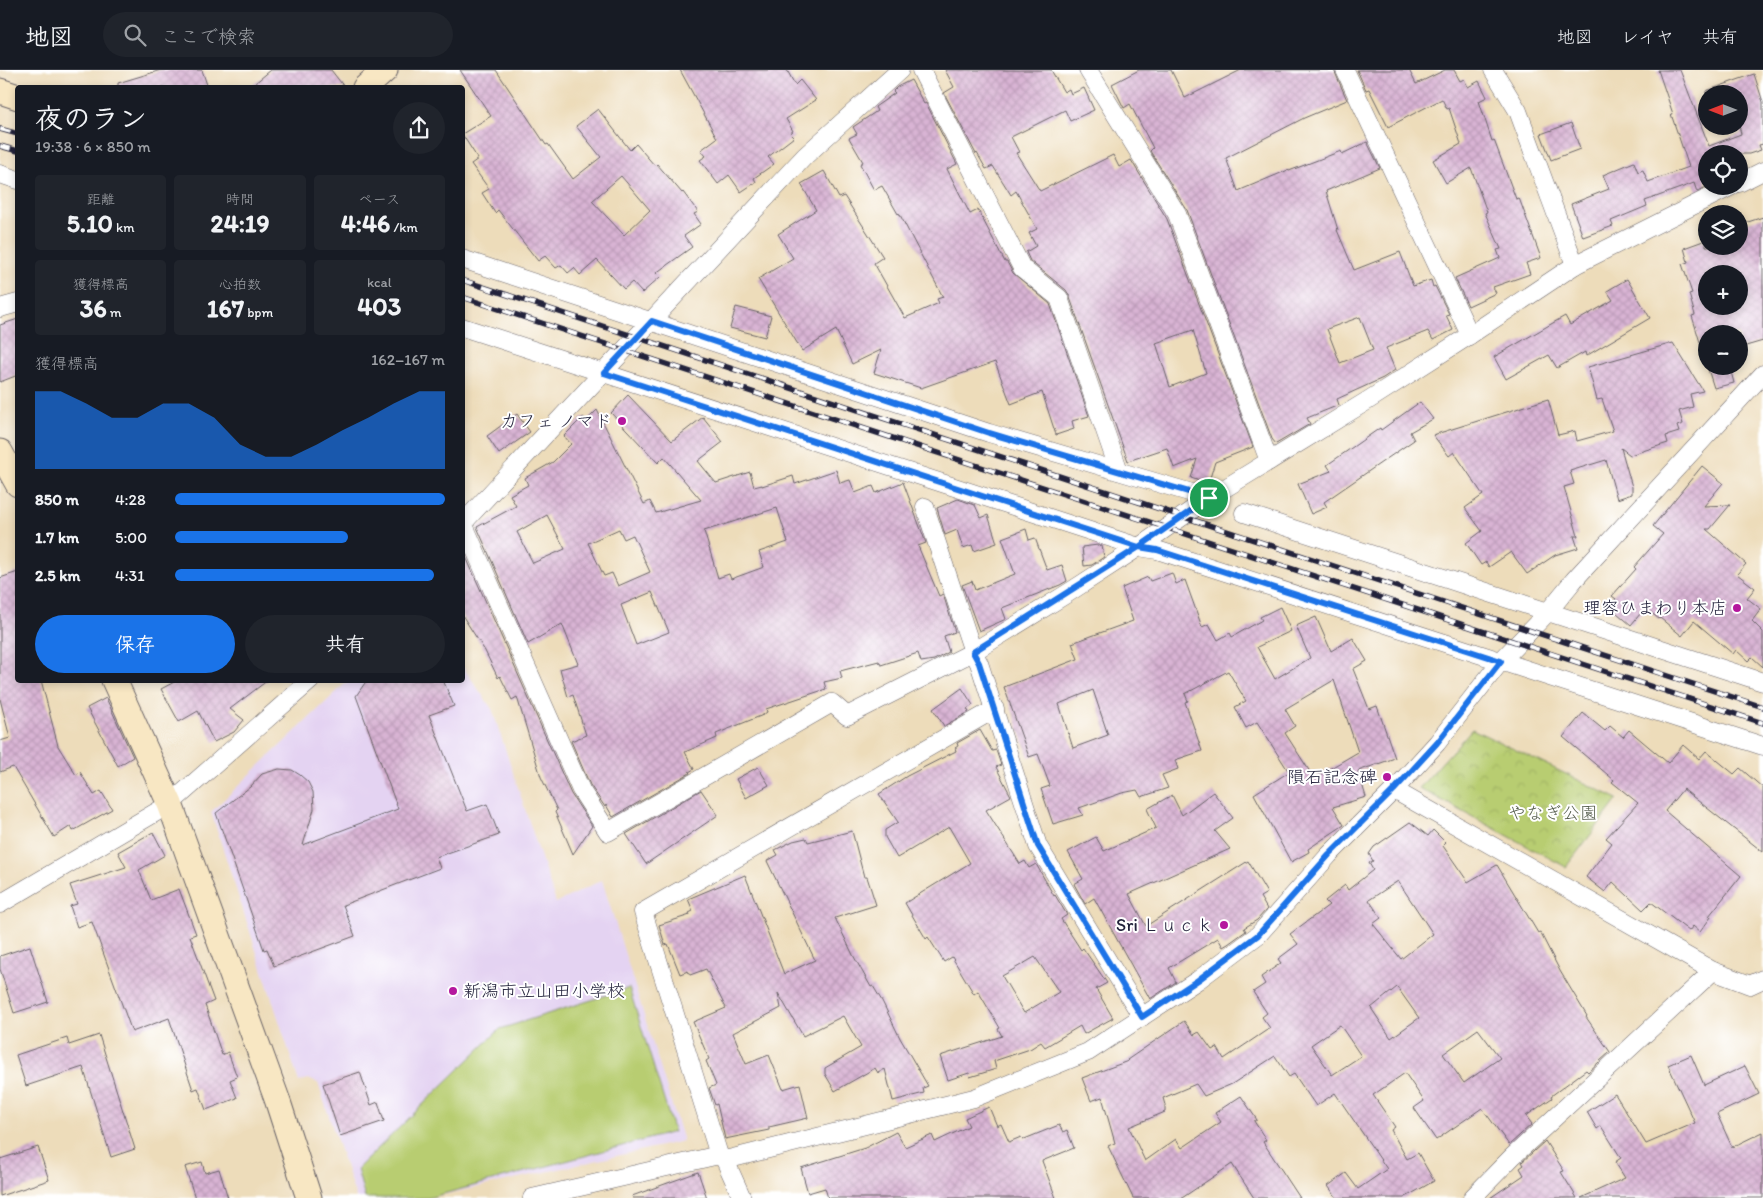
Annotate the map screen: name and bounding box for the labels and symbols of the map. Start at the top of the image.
north arrow [1698,85,1748,135]
place label: カフェ ノマド [500,410,612,432]
marker: カフェ ノマド [616,415,628,427]
pin [1188,477,1230,519]
place label: 理容ひまわり本店 [1583,597,1727,619]
marker: 理容ひまわり本店 [1731,602,1743,614]
place label: 隕石記念碑 [1287,766,1377,788]
marker: 隕石記念碑 [1381,771,1393,783]
park label: やなぎ公園 [1508,802,1598,824]
place label: Sri Ｌｕｃｋ [1116,914,1214,936]
marker: Sri Ｌｕｃｋ [1218,919,1230,931]
place label: 新潟市立山田小学校 [463,980,625,1002]
marker: 新潟市立山田小学校 [447,985,459,997]

